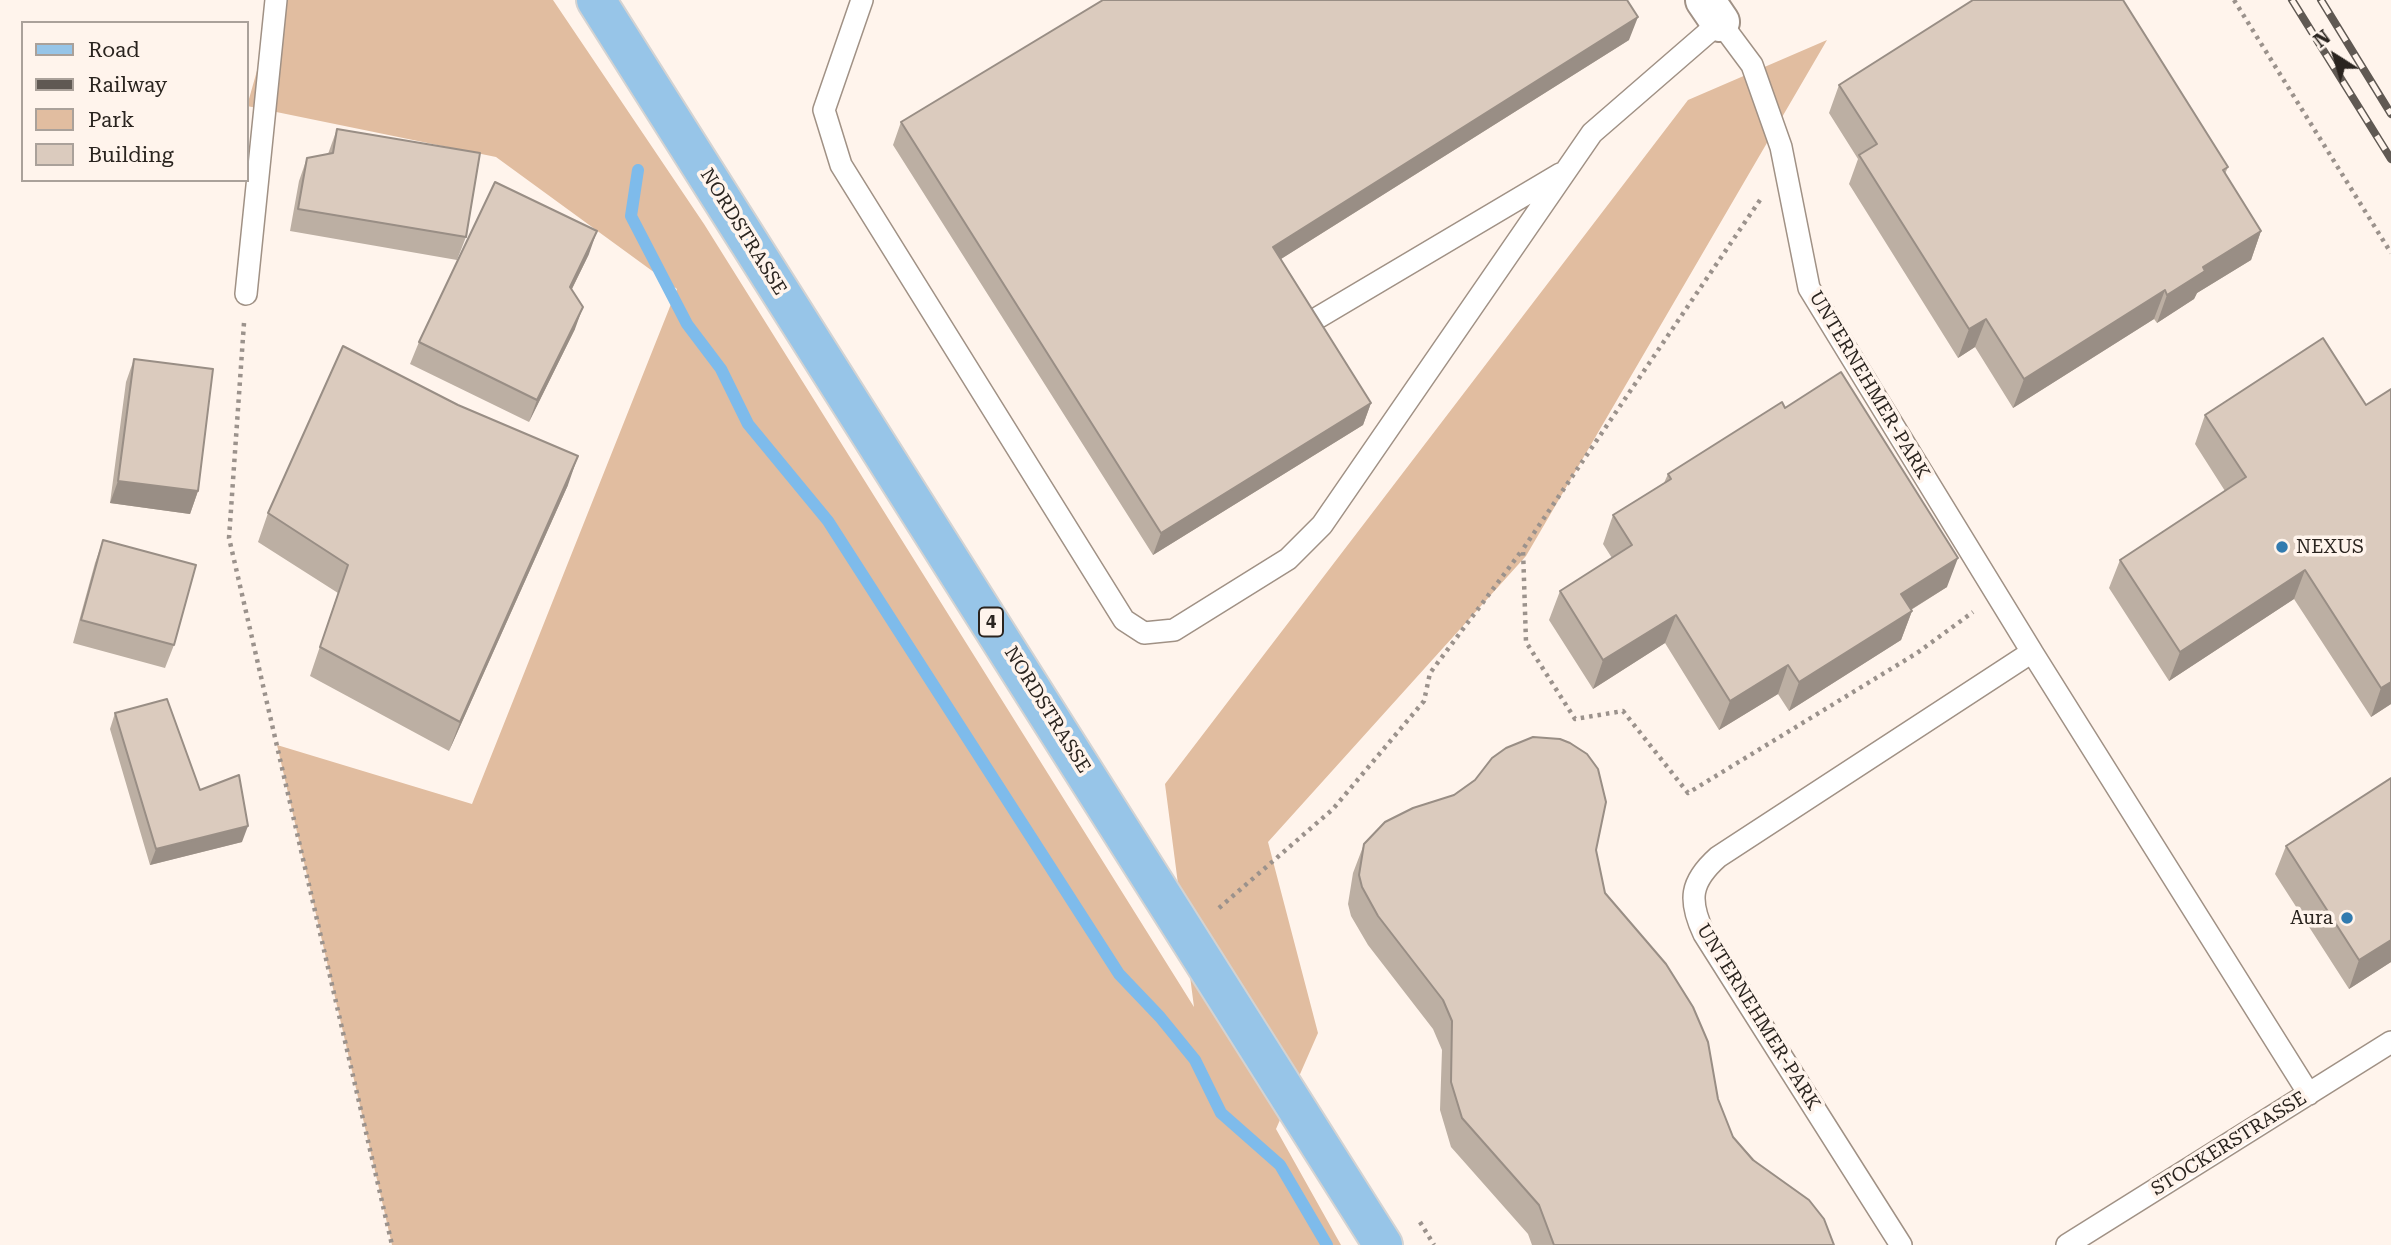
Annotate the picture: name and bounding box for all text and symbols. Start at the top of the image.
legend [21,21,248,182]
north arrow [2300,21,2370,91]
text: N [2309,25,2335,52]
text: Road [88,38,140,62]
text: Railway [88,73,167,97]
text: Park [88,108,134,132]
text: Building [88,143,174,167]
street label: NORDSTRASSE [695,164,791,300]
street label: UNTERNEHMER-PARK [1804,287,1934,483]
place label: NEXUS [2296,536,2364,558]
marker: NEXUS [2274,539,2290,555]
road number: 4 [979,608,1003,636]
street label: NORDSTRASSE [999,642,1095,778]
place label: Aura [2290,907,2333,929]
marker: Aura [2339,910,2355,926]
street label: UNTERNEHMER-PARK [1691,920,1825,1114]
street label: STOCKERSTRASSE [2147,1087,2311,1201]

